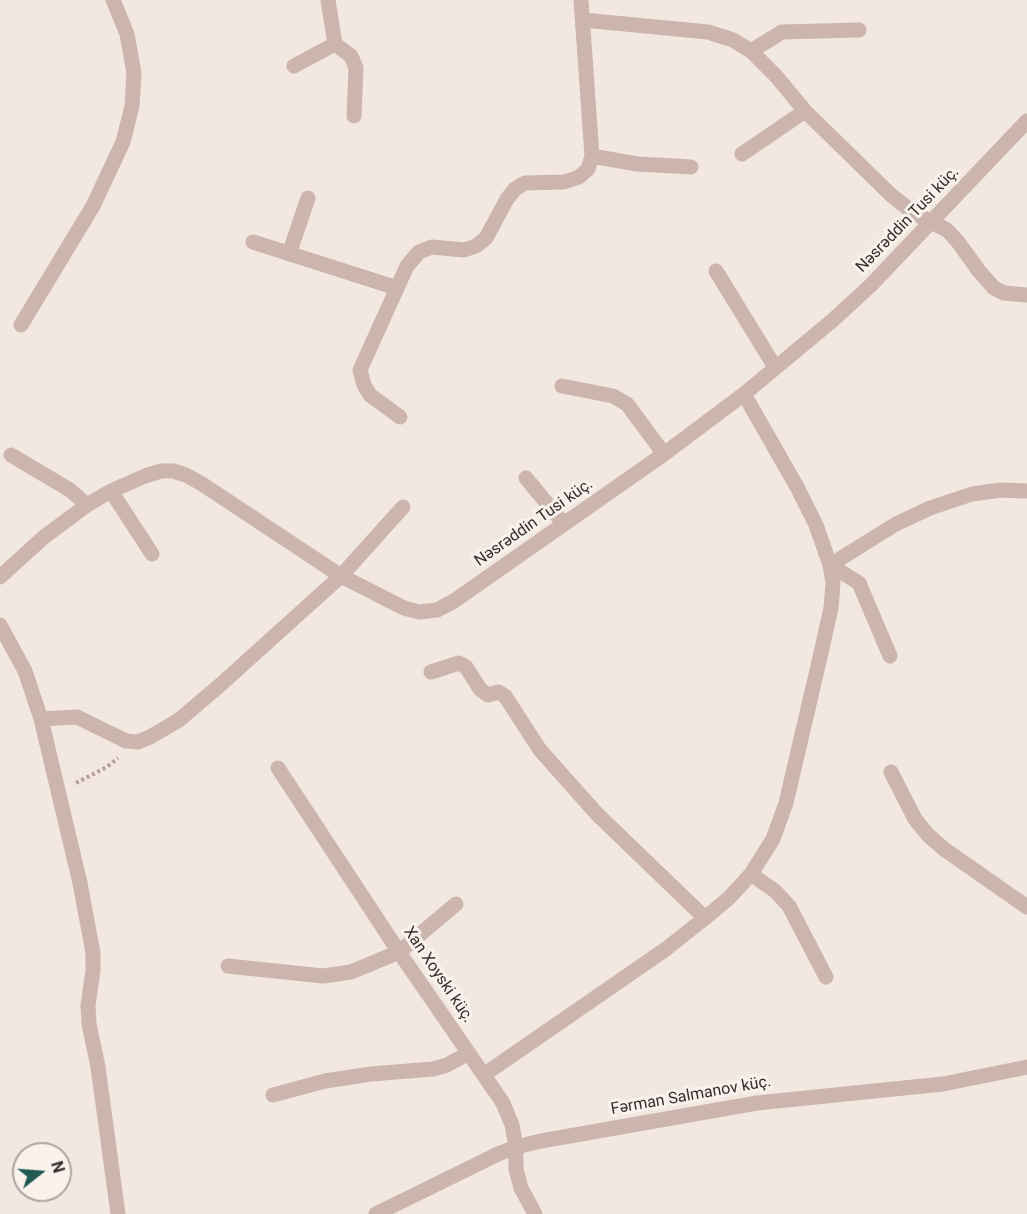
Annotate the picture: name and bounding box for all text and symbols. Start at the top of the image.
street label: Nəsrəddin Tusi küç. [852,163,964,277]
street label: Nəsrəddin Tusi küç. [471,475,597,571]
street label: Xan Xoyski küç. [399,923,477,1027]
street label: Fərman Salmanov küç. [609,1072,773,1120]
north arrow [12,1142,72,1202]
text: N [47,1159,69,1175]

